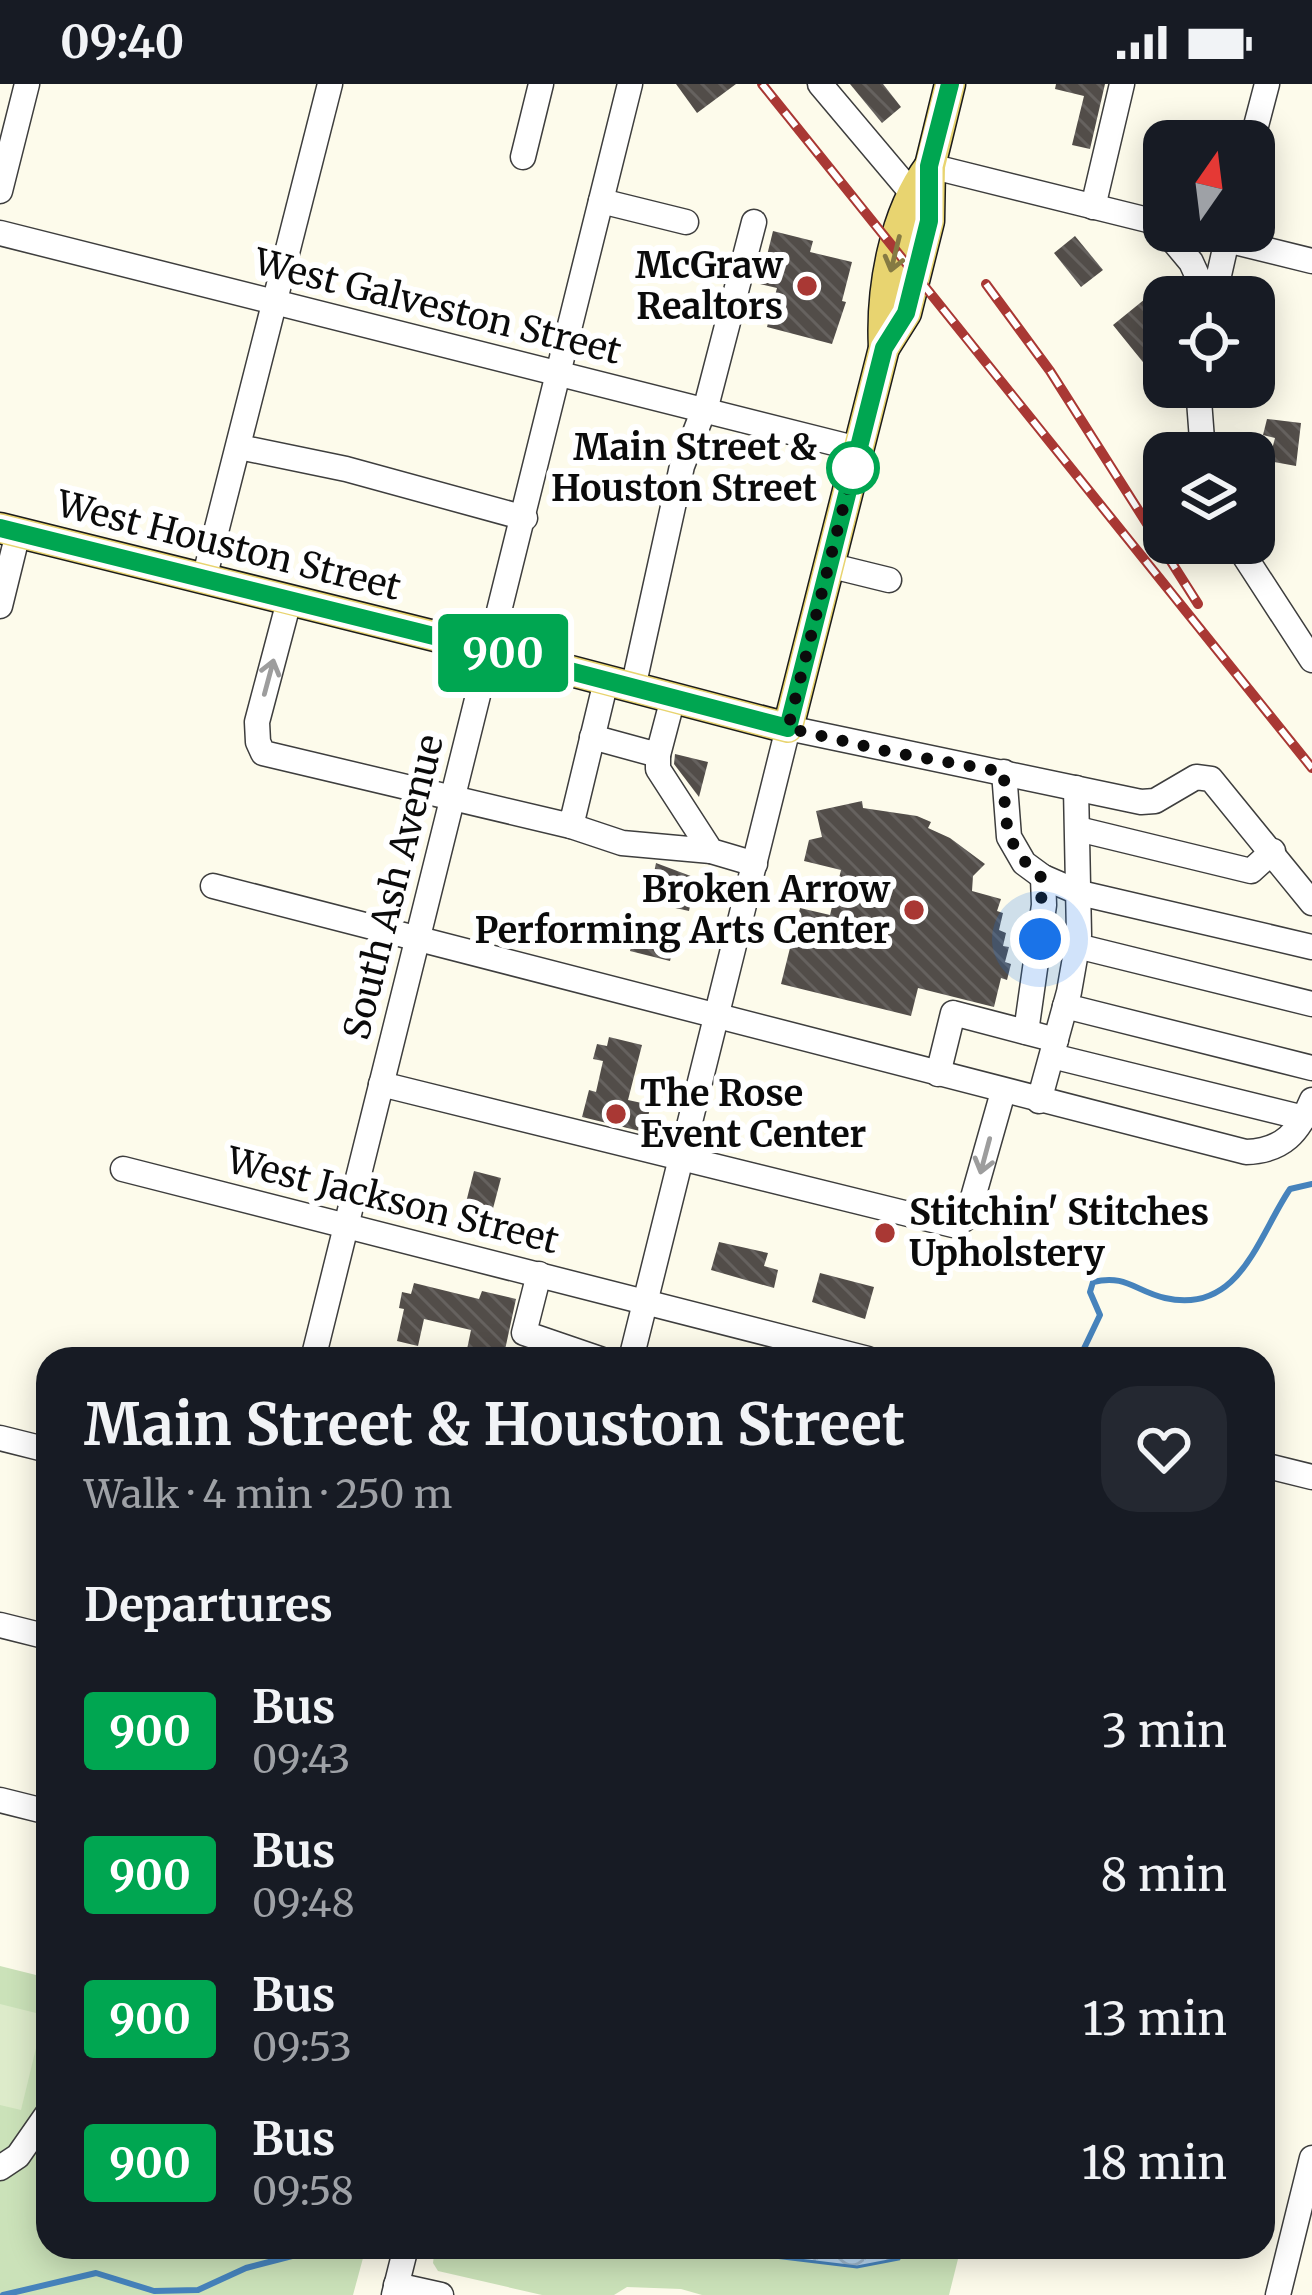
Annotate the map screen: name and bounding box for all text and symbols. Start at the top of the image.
text: 09:40 [60,14,184,70]
north arrow [1143,120,1275,252]
map controls [1143,120,1275,564]
one-way arrow [883,234,905,272]
street label: West Galveston Street [249,239,626,374]
place label: McGraw Realtors [635,243,784,329]
marker: McGraw Realtors [794,273,820,299]
button: locate [1143,276,1275,408]
place label: Main Street & Houston Street [551,425,818,511]
button: layers [1143,432,1275,564]
marker: Main Street & Houston Street [828,443,878,493]
street label: West Houston Street [51,481,405,610]
line badge: 900 [434,614,572,692]
text: 900 [462,627,544,679]
one-way arrow [260,659,282,697]
street label: South Ash Avenue [334,730,453,1044]
place label: Broken Arrow Performing Arts Center [474,867,891,953]
marker: Broken Arrow Performing Arts Center [901,897,927,923]
your location [1010,909,1070,969]
place label: The Rose Event Center [640,1071,866,1157]
marker: The Rose Event Center [603,1101,629,1127]
one-way arrow [973,1136,995,1174]
street label: West Jackson Street [222,1137,563,1263]
place label: Stitchin' Stitches Upholstery [909,1190,1209,1276]
marker: Stitchin' Stitches Upholstery [872,1220,898,1246]
button: heart [1101,1386,1227,1512]
text: Main Street & Houston Street [84,1389,905,1461]
text: Walk · 4 min · 250 m [84,1470,453,1519]
text: Departures [84,1577,333,1633]
text: Bus [252,1679,335,1735]
text: 3 min [1102,1703,1227,1759]
text: 900 [109,1705,191,1757]
text: 09:43 [252,1735,350,1784]
text: Bus [252,1823,335,1879]
text: 8 min [1101,1847,1227,1903]
text: 900 [109,1849,191,1901]
text: 09:48 [252,1879,355,1928]
text: Bus [252,1967,335,2023]
text: 13 min [1082,1991,1227,2047]
text: 900 [109,1993,191,2045]
text: 09:53 [252,2023,352,2072]
text: Bus [252,2111,335,2167]
text: 18 min [1082,2135,1227,2191]
text: 900 [109,2137,191,2189]
text: 09:58 [252,2167,354,2216]

